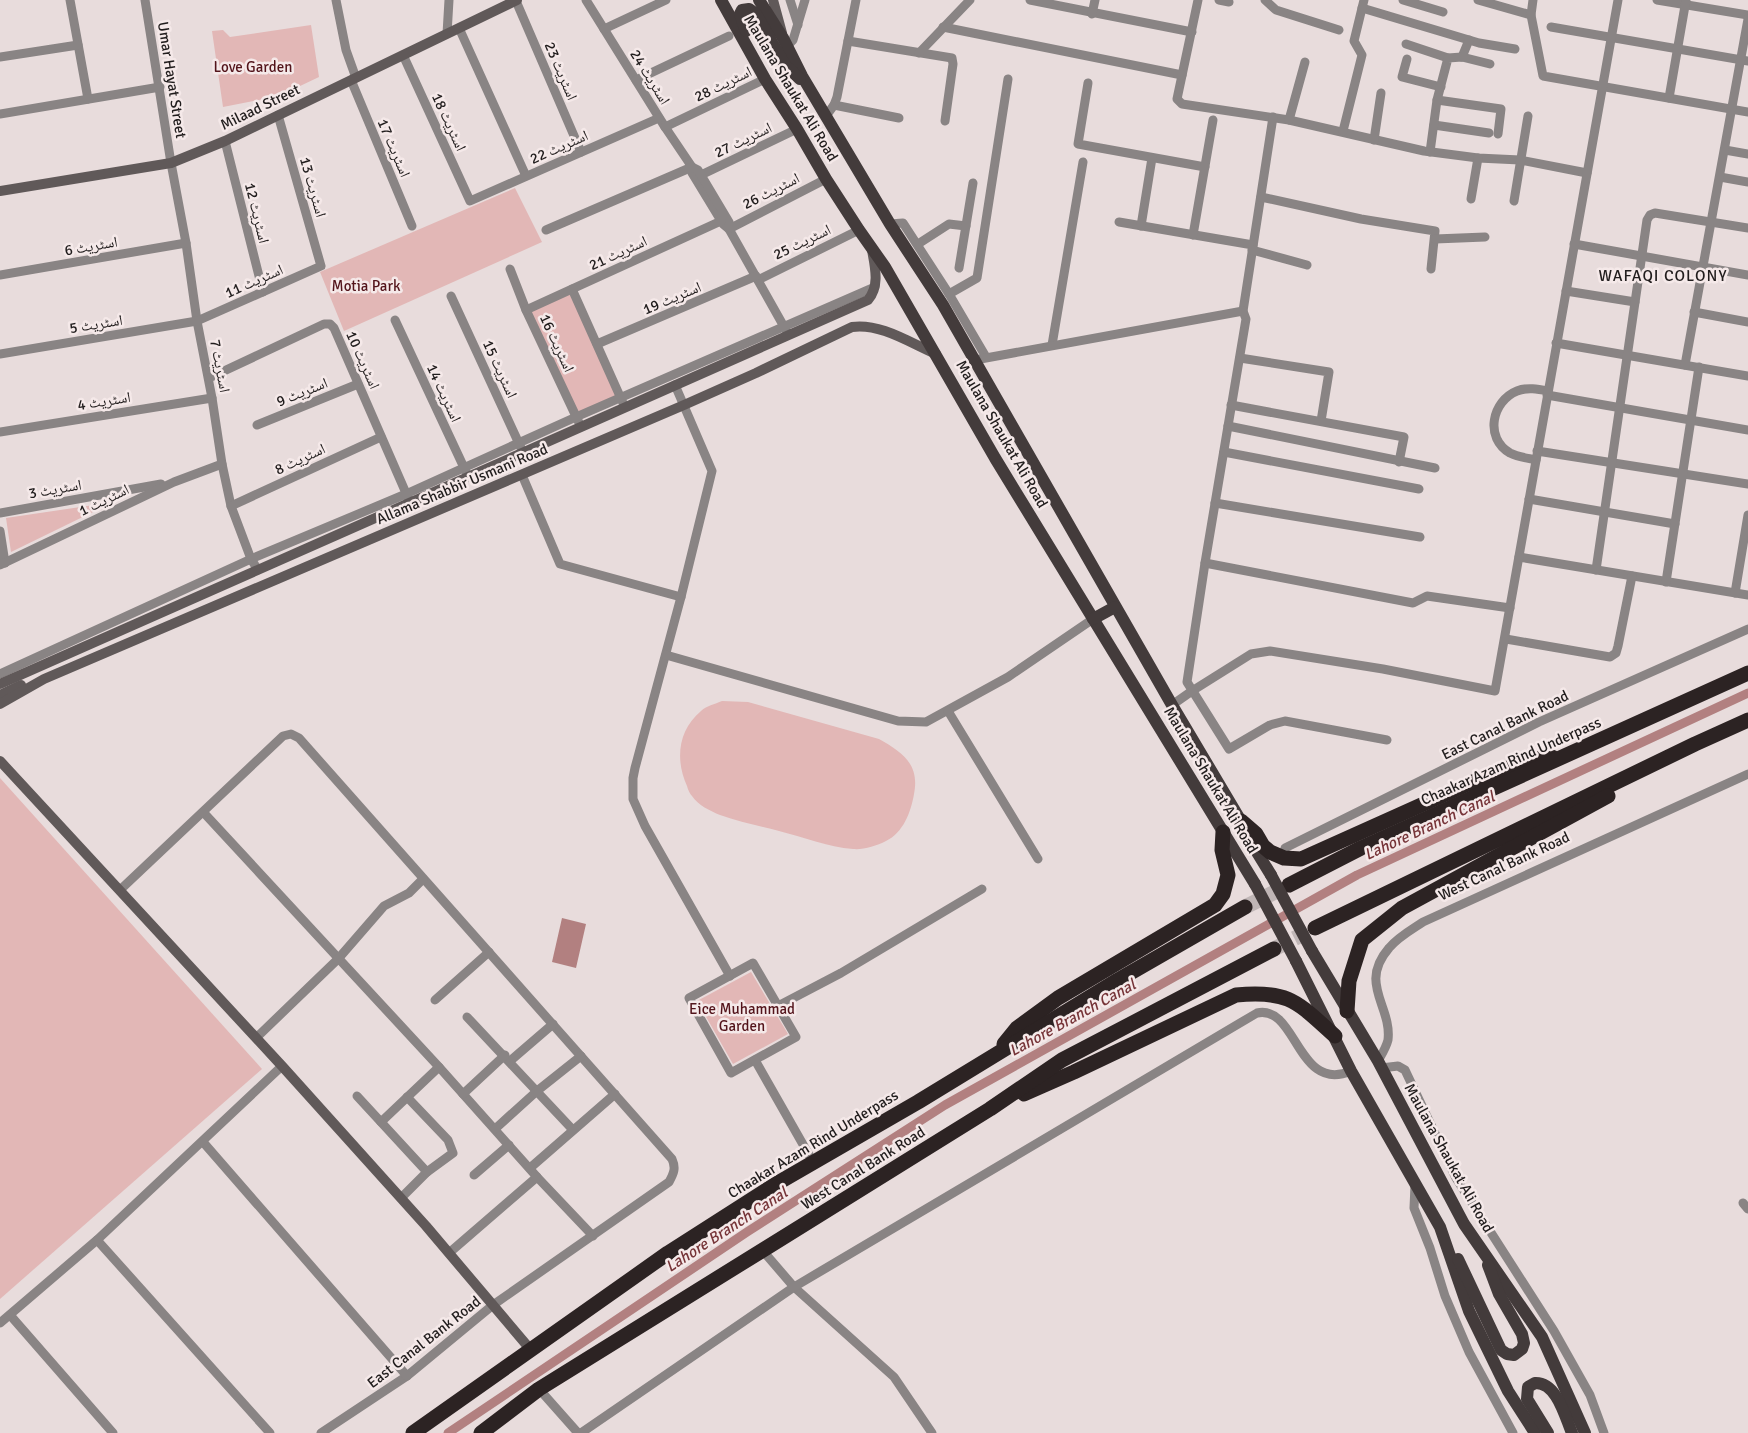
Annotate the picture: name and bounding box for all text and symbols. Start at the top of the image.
street label: Maulana Shaukat Ali Road [740,11,842,165]
street label: Umar Hayat Street [154,20,190,140]
street label: اسٹریٹ 23 [541,39,581,103]
street label: اسٹریٹ 24 [626,46,674,108]
park label: Love Garden [214,58,292,76]
street label: اسٹریٹ 28 [691,62,755,106]
street label: Milaad Street [217,80,303,134]
street label: اسٹریٹ 18 [428,90,470,154]
street label: اسٹریٹ 17 [374,116,414,180]
street label: اسٹریٹ 27 [711,118,775,162]
street label: اسٹریٹ 22 [527,126,591,168]
street label: اسٹریٹ 13 [296,155,330,219]
street label: اسٹریٹ 26 [739,169,803,213]
street label: اسٹریٹ 12 [241,181,273,245]
street label: اسٹریٹ 25 [770,220,834,264]
street label: اسٹریٹ 6 [63,232,119,260]
street label: اسٹریٹ 21 [586,232,650,274]
street label: اسٹریٹ 11 [222,260,286,302]
district label: WAFAQI COLONY [1599,266,1727,286]
park label: Motia Park [332,277,401,295]
street label: اسٹریٹ 19 [640,278,704,318]
street label: اسٹریٹ 5 [68,311,124,337]
street label: اسٹریٹ 16 [536,311,578,375]
street label: اسٹریٹ 10 [342,328,384,392]
street label: اسٹریٹ 15 [479,337,521,401]
street label: اسٹریٹ 7 [206,338,234,394]
street label: Maulana Shaukat Ali Road [952,357,1052,511]
street label: اسٹریٹ 14 [423,361,465,425]
street label: اسٹریٹ 9 [274,374,330,410]
street label: اسٹریٹ 4 [76,388,132,414]
street label: اسٹریٹ 8 [272,439,328,479]
street label: Allama Shabbir Usmani Road [374,440,550,528]
street label: اسٹریٹ 3 [27,475,83,503]
street label: اسٹریٹ 1 [76,480,132,520]
street label: East Canal Bank Road [1439,686,1571,764]
street label: Maulana Shaukat Ali Road [1160,703,1262,857]
street label: Chaakar Azam Rind Underpass [1418,713,1604,809]
water label: Lahore Branch Canal [1361,786,1499,865]
street label: West Canal Bank Road [1436,828,1572,904]
water label: Lahore Branch Canal [1006,974,1140,1061]
park label: Eice Muhammad Garden [689,1000,795,1035]
street label: Maulana Shaukat Ali Road [1400,1080,1498,1236]
street label: Chaakar Azam Rind Underpass [725,1086,902,1202]
street label: West Canal Bank Road [798,1123,928,1213]
water label: Lahore Branch Canal [662,1182,792,1277]
street label: East Canal Bank Road [364,1292,484,1392]

